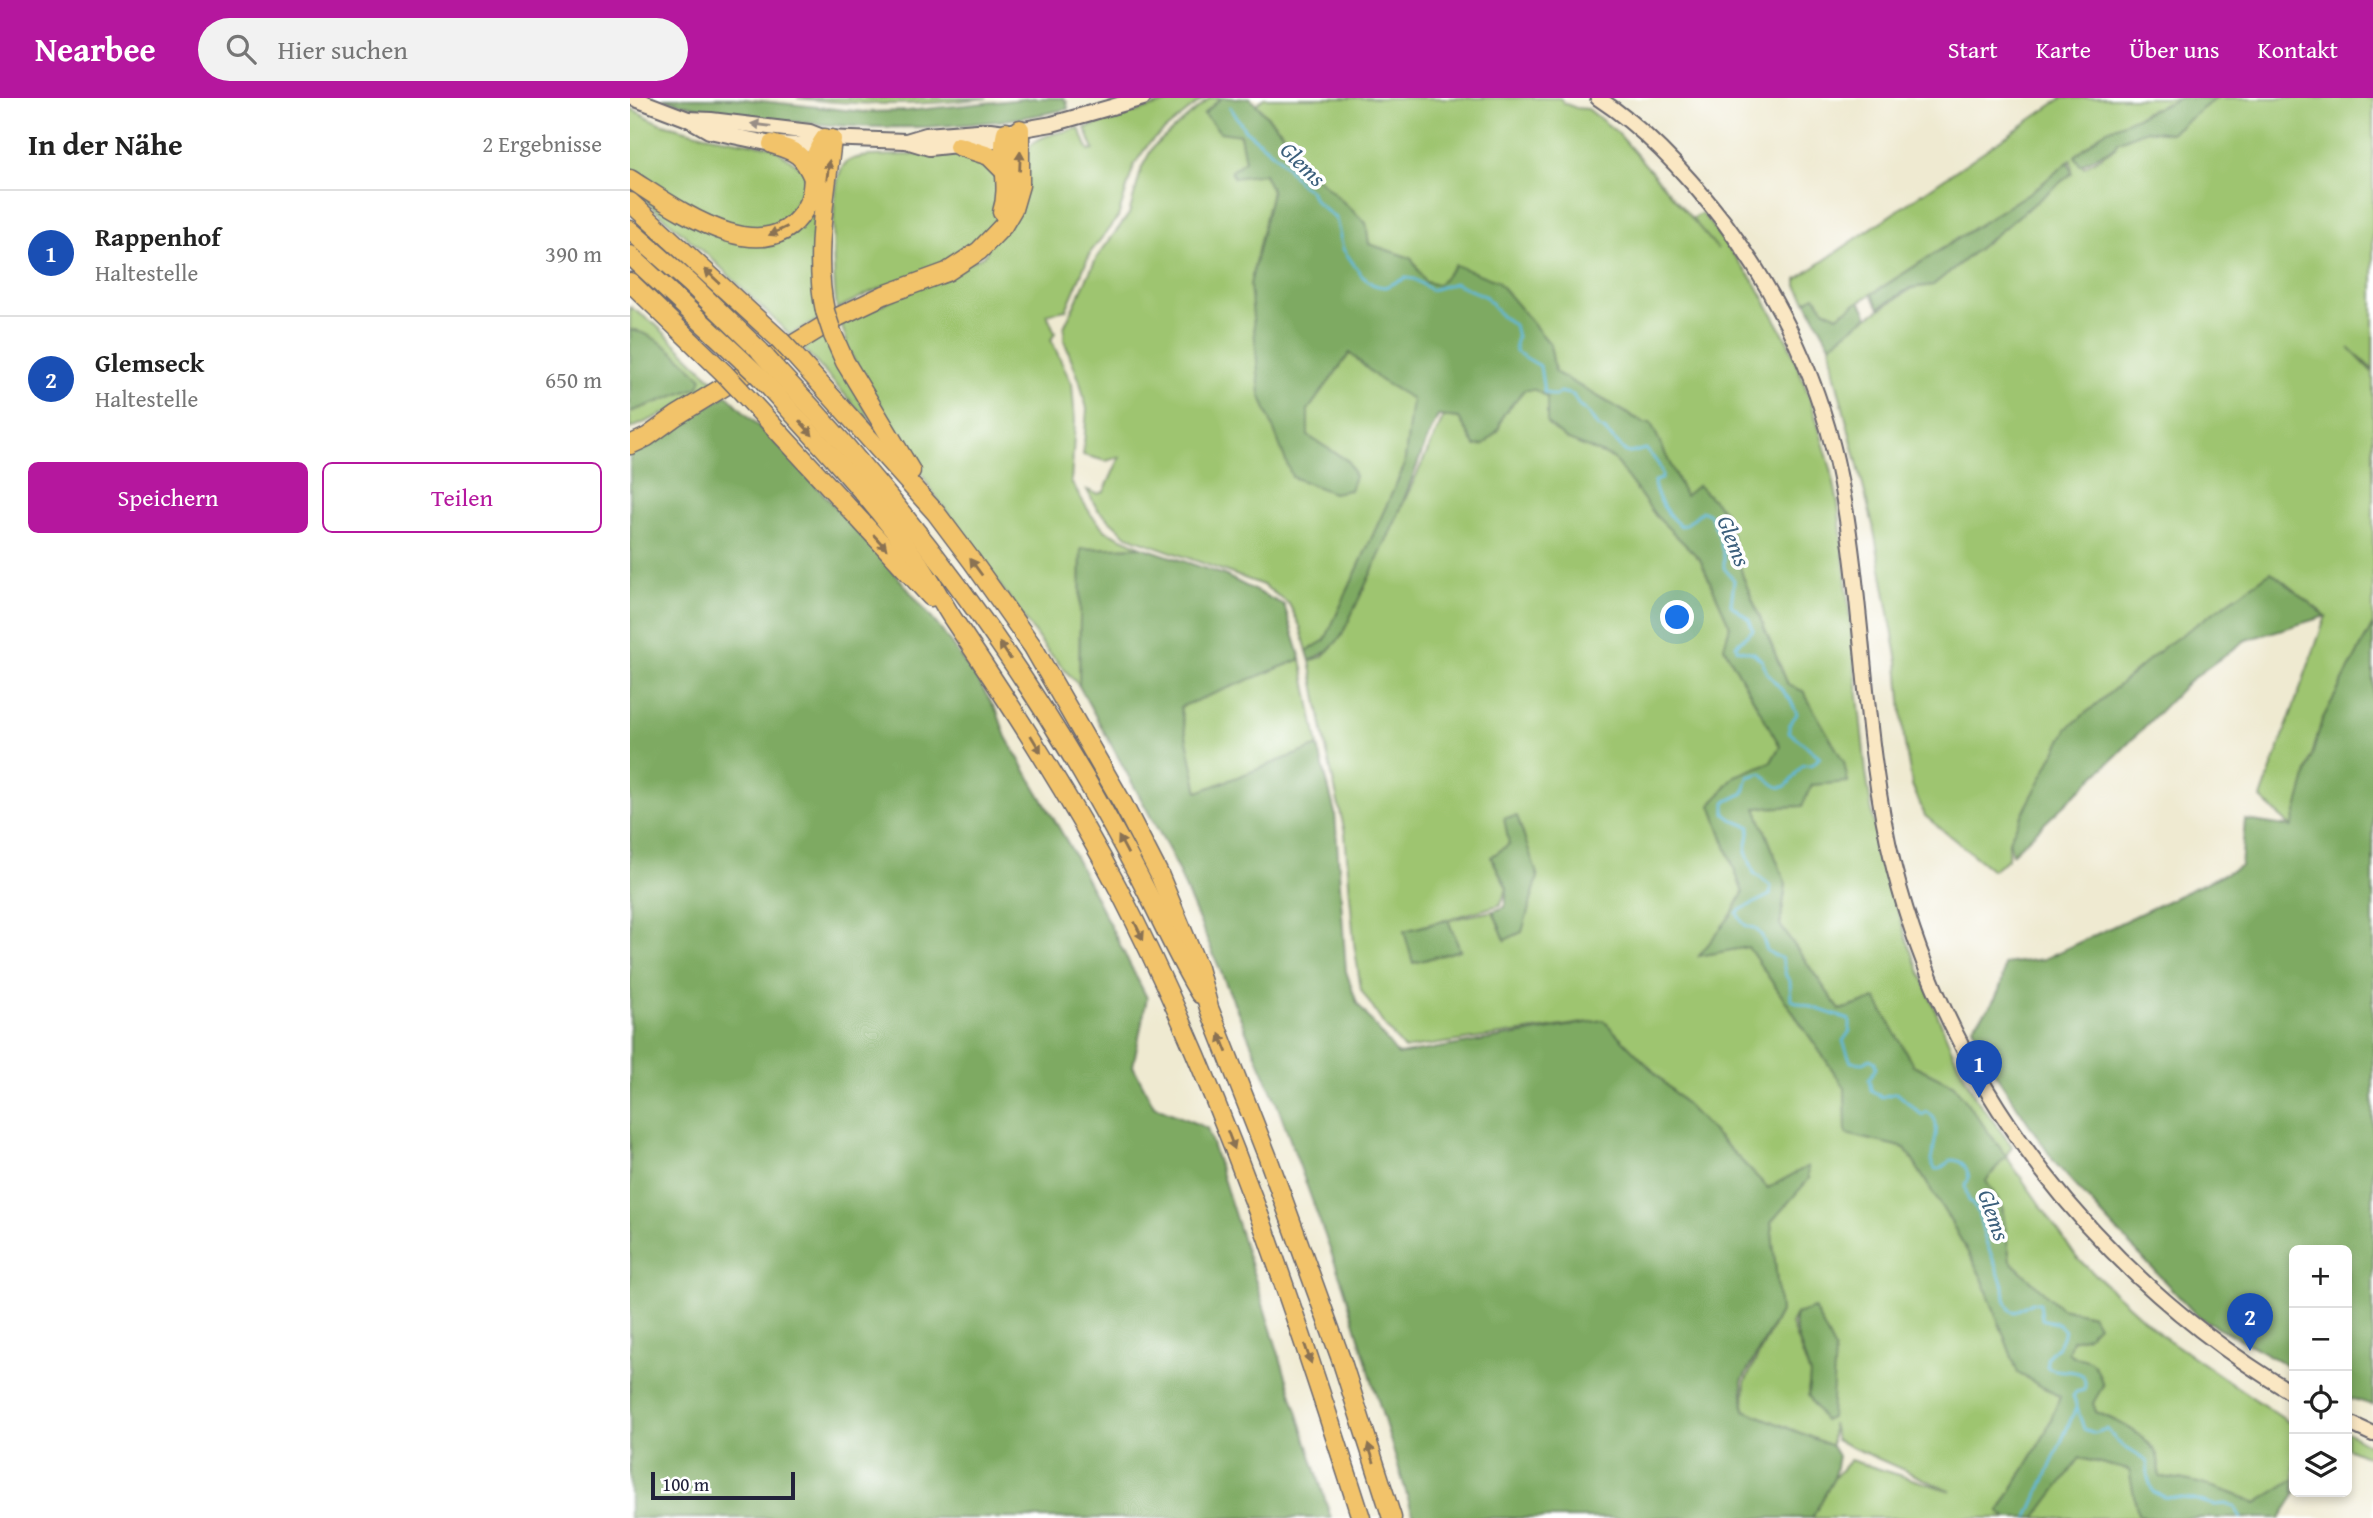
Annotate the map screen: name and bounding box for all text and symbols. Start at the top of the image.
search box [198,18,688,81]
text: Nearbee [35,25,156,73]
icon: search [222,30,260,68]
text: Hier suchen [278,30,408,69]
text: Start [1948,32,1998,67]
text: Karte [2036,32,2091,67]
text: Über uns [2129,32,2220,67]
text: Kontakt [2258,32,2338,67]
one-way arrow [750,120,772,131]
text: In der Nähe [28,122,183,166]
text: 2 Ergebnisse [482,127,602,160]
water label: Glems [1273,134,1334,194]
one-way arrow [1015,150,1026,172]
one-way arrow [823,159,834,181]
text: Rappenhof [95,217,220,256]
one-way arrow [768,225,788,237]
text: 1 [45,237,57,270]
text: 390 m [545,237,602,270]
text: Haltestelle [95,256,198,289]
one-way arrow [704,268,721,284]
text: Glemseck [95,343,204,382]
text: 2 [45,363,57,396]
text: 650 m [545,363,602,396]
text: Haltestelle [95,382,198,415]
one-way arrow [798,419,814,437]
button: Speichern [28,462,308,533]
button: Teilen [322,462,602,533]
water label: Glems [1709,510,1760,572]
one-way arrow [872,533,888,551]
one-way arrow [970,558,984,576]
your location [1660,600,1694,634]
one-way arrow [998,642,1012,660]
one-way arrow [1030,734,1043,754]
one-way arrow [1117,835,1129,855]
one-way arrow [1134,921,1145,941]
one-way arrow [1218,1033,1229,1054]
pin: 1 [1956,1040,2002,1098]
one-way arrow [1225,1129,1236,1150]
water label: Glems [1970,1185,2019,1246]
map controls [2289,1245,2352,1497]
button: + [2289,1245,2352,1308]
pin: 2 [2227,1293,2273,1351]
button: − [2289,1308,2352,1371]
one-way arrow [1303,1343,1314,1364]
button: locate [2289,1371,2352,1434]
button: layers [2289,1434,2352,1497]
one-way arrow [1365,1442,1375,1463]
scale bar [651,1469,794,1501]
text: 100 m [662,1470,709,1498]

